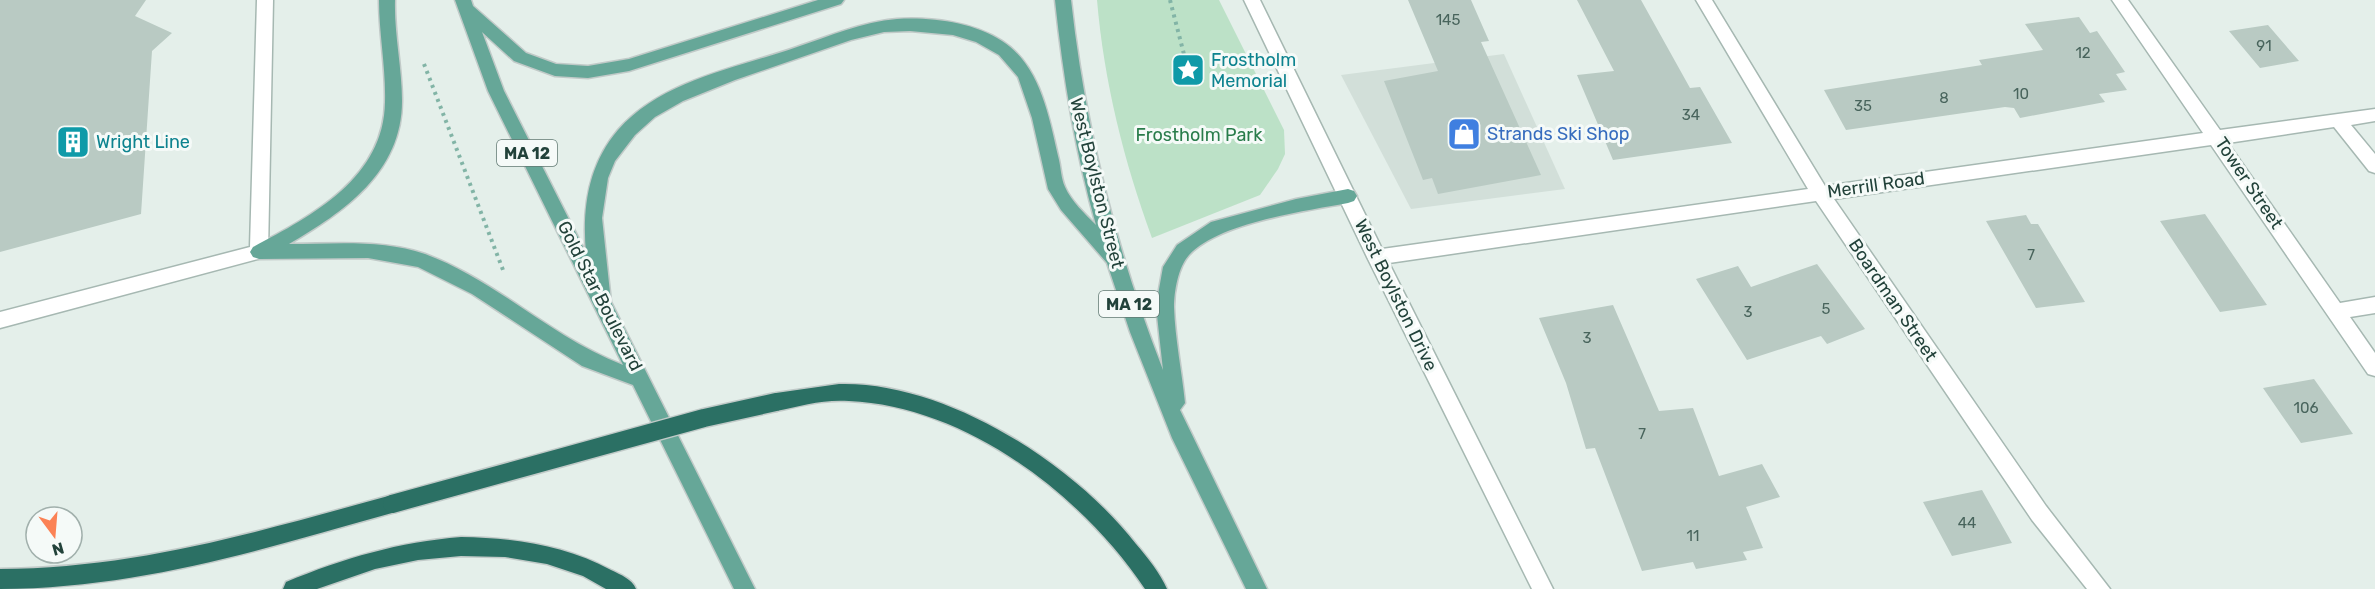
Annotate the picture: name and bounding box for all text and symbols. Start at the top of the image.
house number: 145 [1436,11,1460,29]
house number: 91 [2256,37,2272,55]
house number: 12 [2075,44,2091,62]
place label: Frostholm Memorial [1211,49,1296,92]
place icon: Frostholm Memorial [1170,52,1206,88]
house number: 10 [2013,85,2029,103]
house number: 8 [1939,89,1949,107]
street label: West Boylston Street [1065,95,1129,271]
house number: 35 [1854,97,1872,115]
house number: 34 [1682,106,1700,124]
shop icon: Strands Ski Shop [1446,116,1482,152]
place label: Strands Ski Shop [1487,123,1630,145]
building icon: Wright Line [55,124,91,160]
park label: Frostholm Park [1136,124,1263,146]
place label: Wright Line [96,131,190,153]
street label: Tower Street [2210,133,2288,233]
road number: MA 12 [497,140,557,166]
street label: Merrill Road [1826,167,1926,203]
street label: West Boylston Drive [1350,215,1442,375]
street label: Gold Star Boulevard [553,217,647,375]
street label: Boardman Street [1844,235,1942,365]
house number: 7 [2027,246,2035,264]
road number: MA 12 [1099,291,1159,317]
house number: 5 [1822,300,1831,318]
house number: 3 [1743,303,1753,321]
house number: 3 [1582,329,1592,347]
house number: 106 [2294,399,2319,417]
house number: 7 [1638,425,1646,443]
north arrow [24,505,84,565]
house number: 44 [1958,514,1976,532]
house number: 11 [1687,527,1699,545]
text: N [50,538,66,560]

